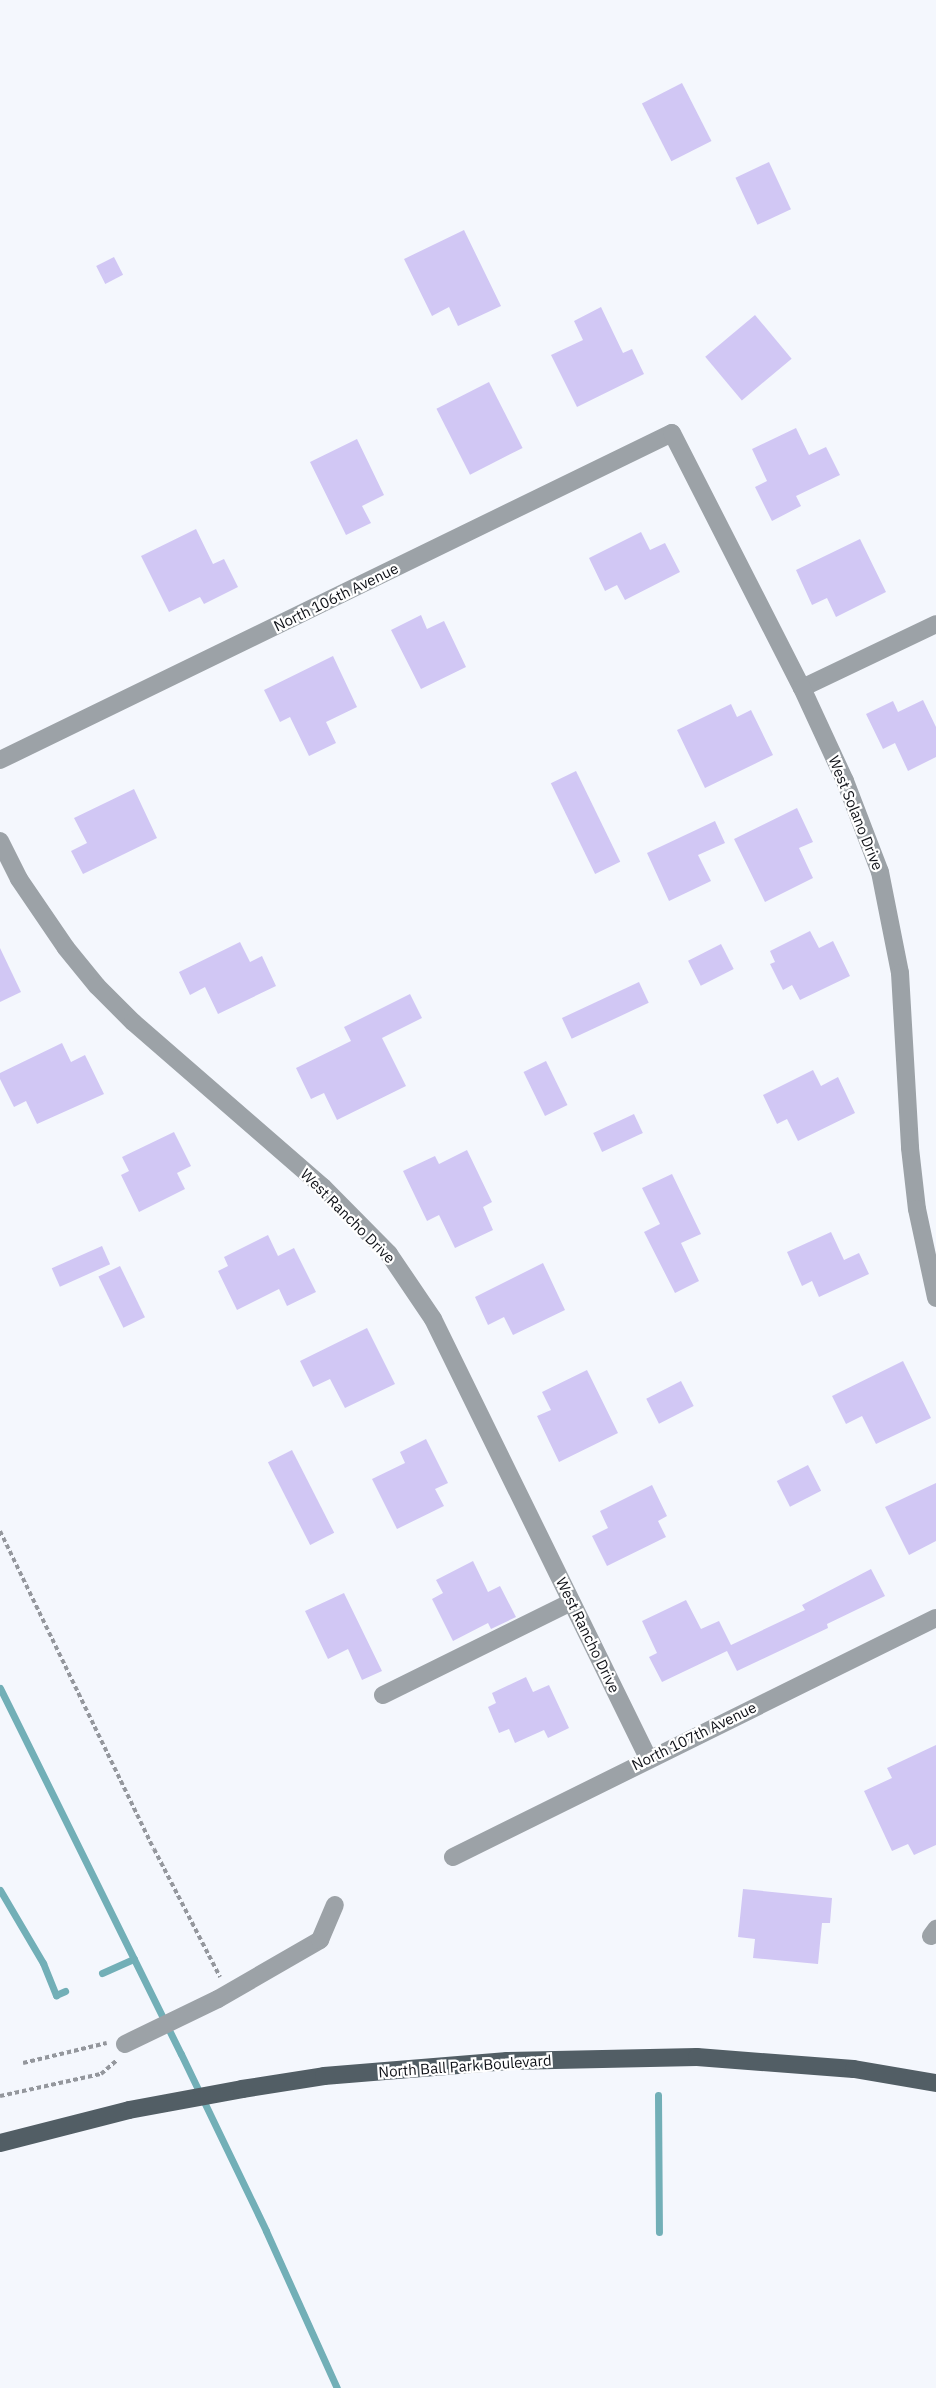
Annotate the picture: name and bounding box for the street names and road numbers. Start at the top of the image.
street label: North 106th Avenue [271,559,401,635]
street label: West Solano Drive [825,753,887,873]
street label: West Rancho Drive [297,1165,399,1267]
street label: West Rancho Drive [552,1574,624,1696]
street label: North 107th Avenue [629,1698,759,1774]
street label: North Ball Park Boulevard [378,2051,552,2081]

